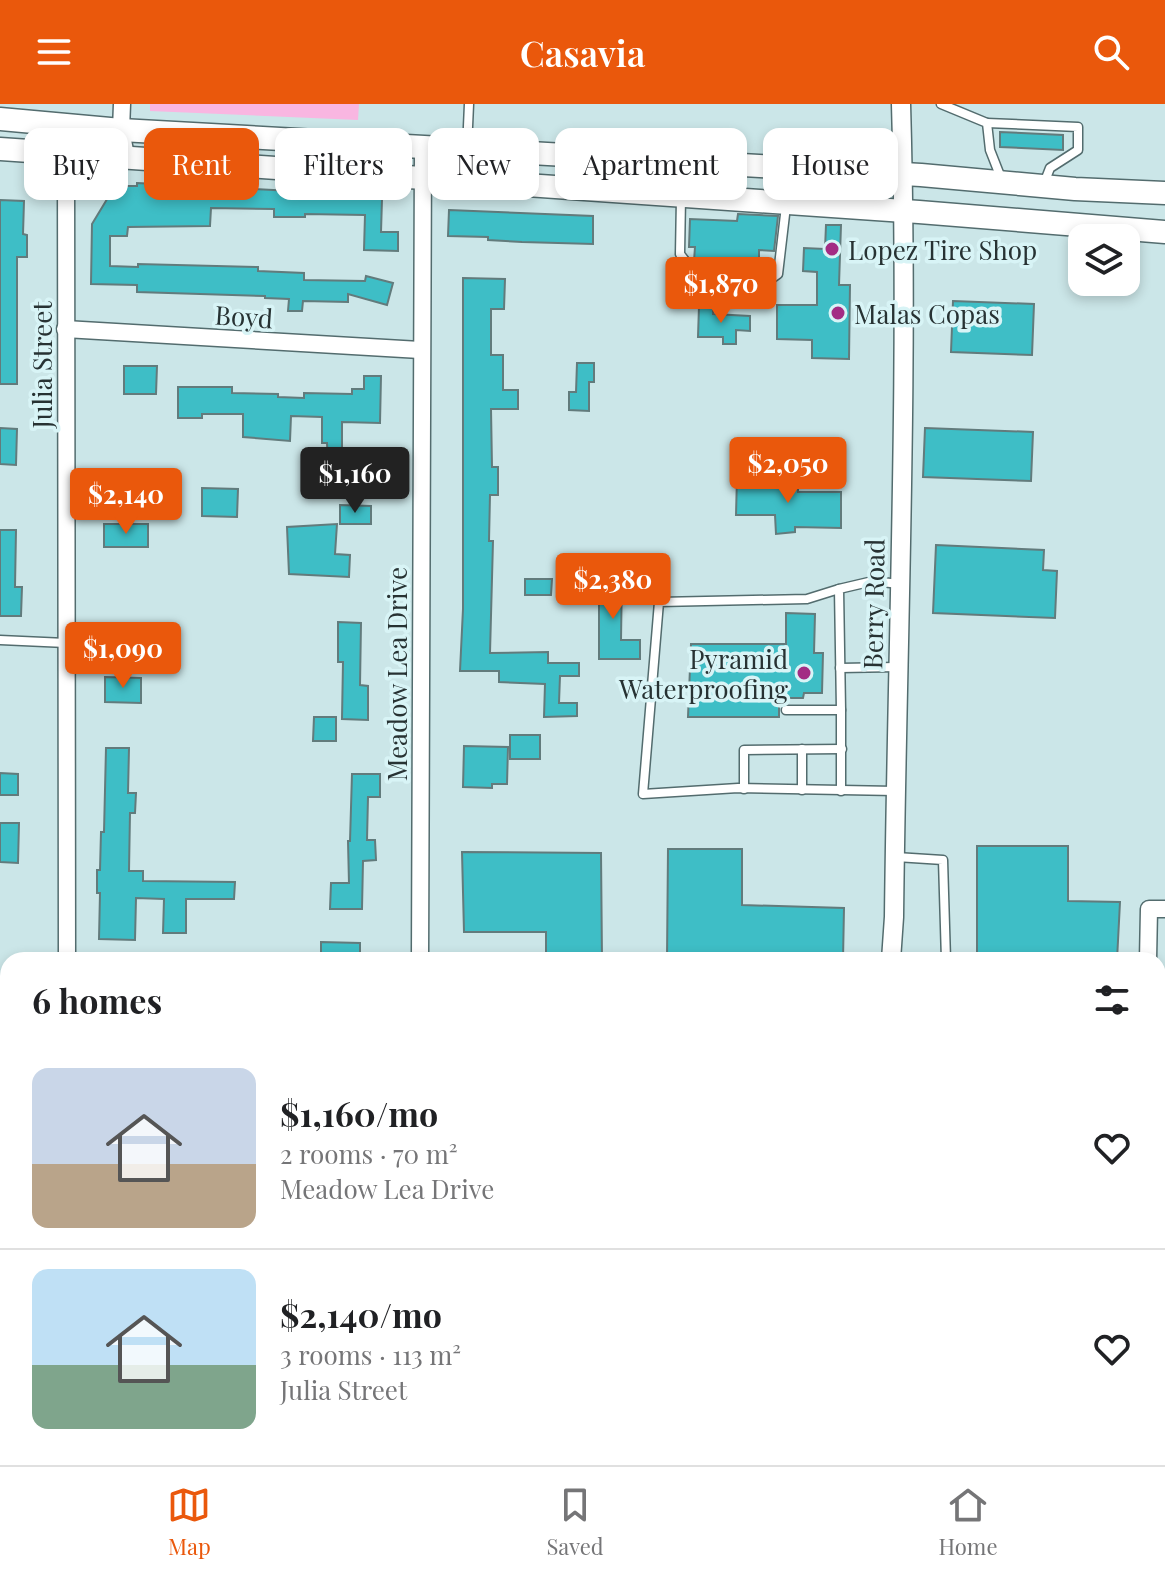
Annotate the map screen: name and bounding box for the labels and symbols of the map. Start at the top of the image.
place label: Lopez Tire Shop [848,232,1037,267]
marker: Lopez Tire Shop [823,240,841,258]
pin: $1,870 [656,257,786,325]
place label: Malas Copas [854,296,1000,331]
street label: Boyd [214,297,274,335]
street label: Julia Street [24,301,59,430]
marker: Malas Copas [829,304,847,322]
pin: $2,050 [723,437,853,505]
pin: $1,160 [290,447,420,515]
pin: $2,140 [61,468,191,536]
street label: Berry Road [854,538,892,670]
pin: $2,380 [548,553,678,621]
street label: Meadow Lea Drive [379,567,414,781]
pin: $1,090 [58,622,188,690]
place label: Pyramid Waterproofing [618,641,788,706]
marker: Pyramid Waterproofing [795,664,813,682]

